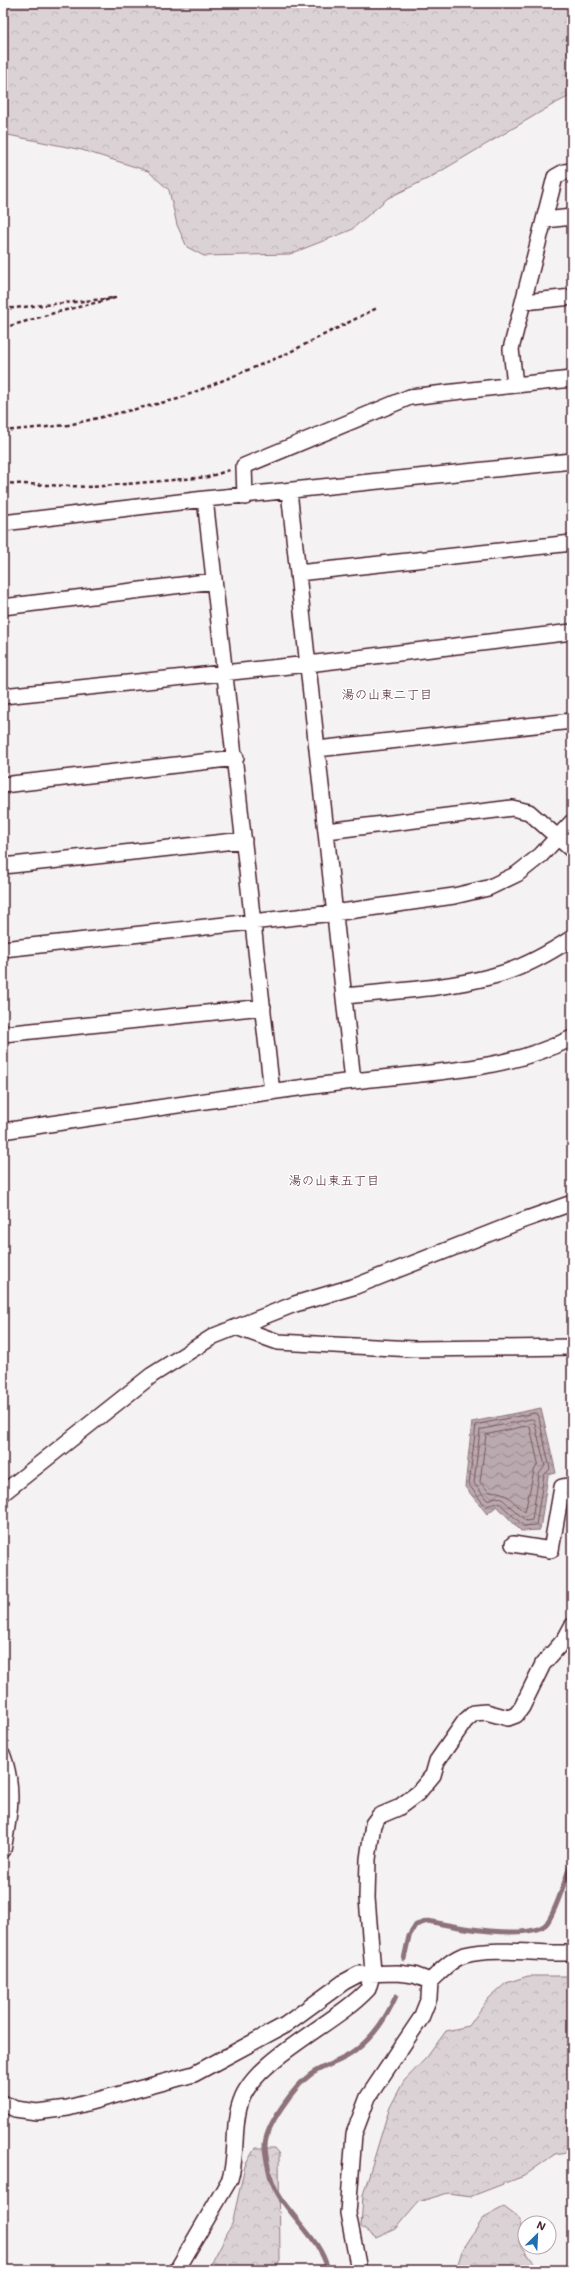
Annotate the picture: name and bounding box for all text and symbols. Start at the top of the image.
district label: 湯の山東二丁目 [341,685,433,702]
district label: 湯の山東五丁目 [288,1171,380,1188]
north arrow [517,2215,557,2255]
text: N [534,2217,548,2234]

